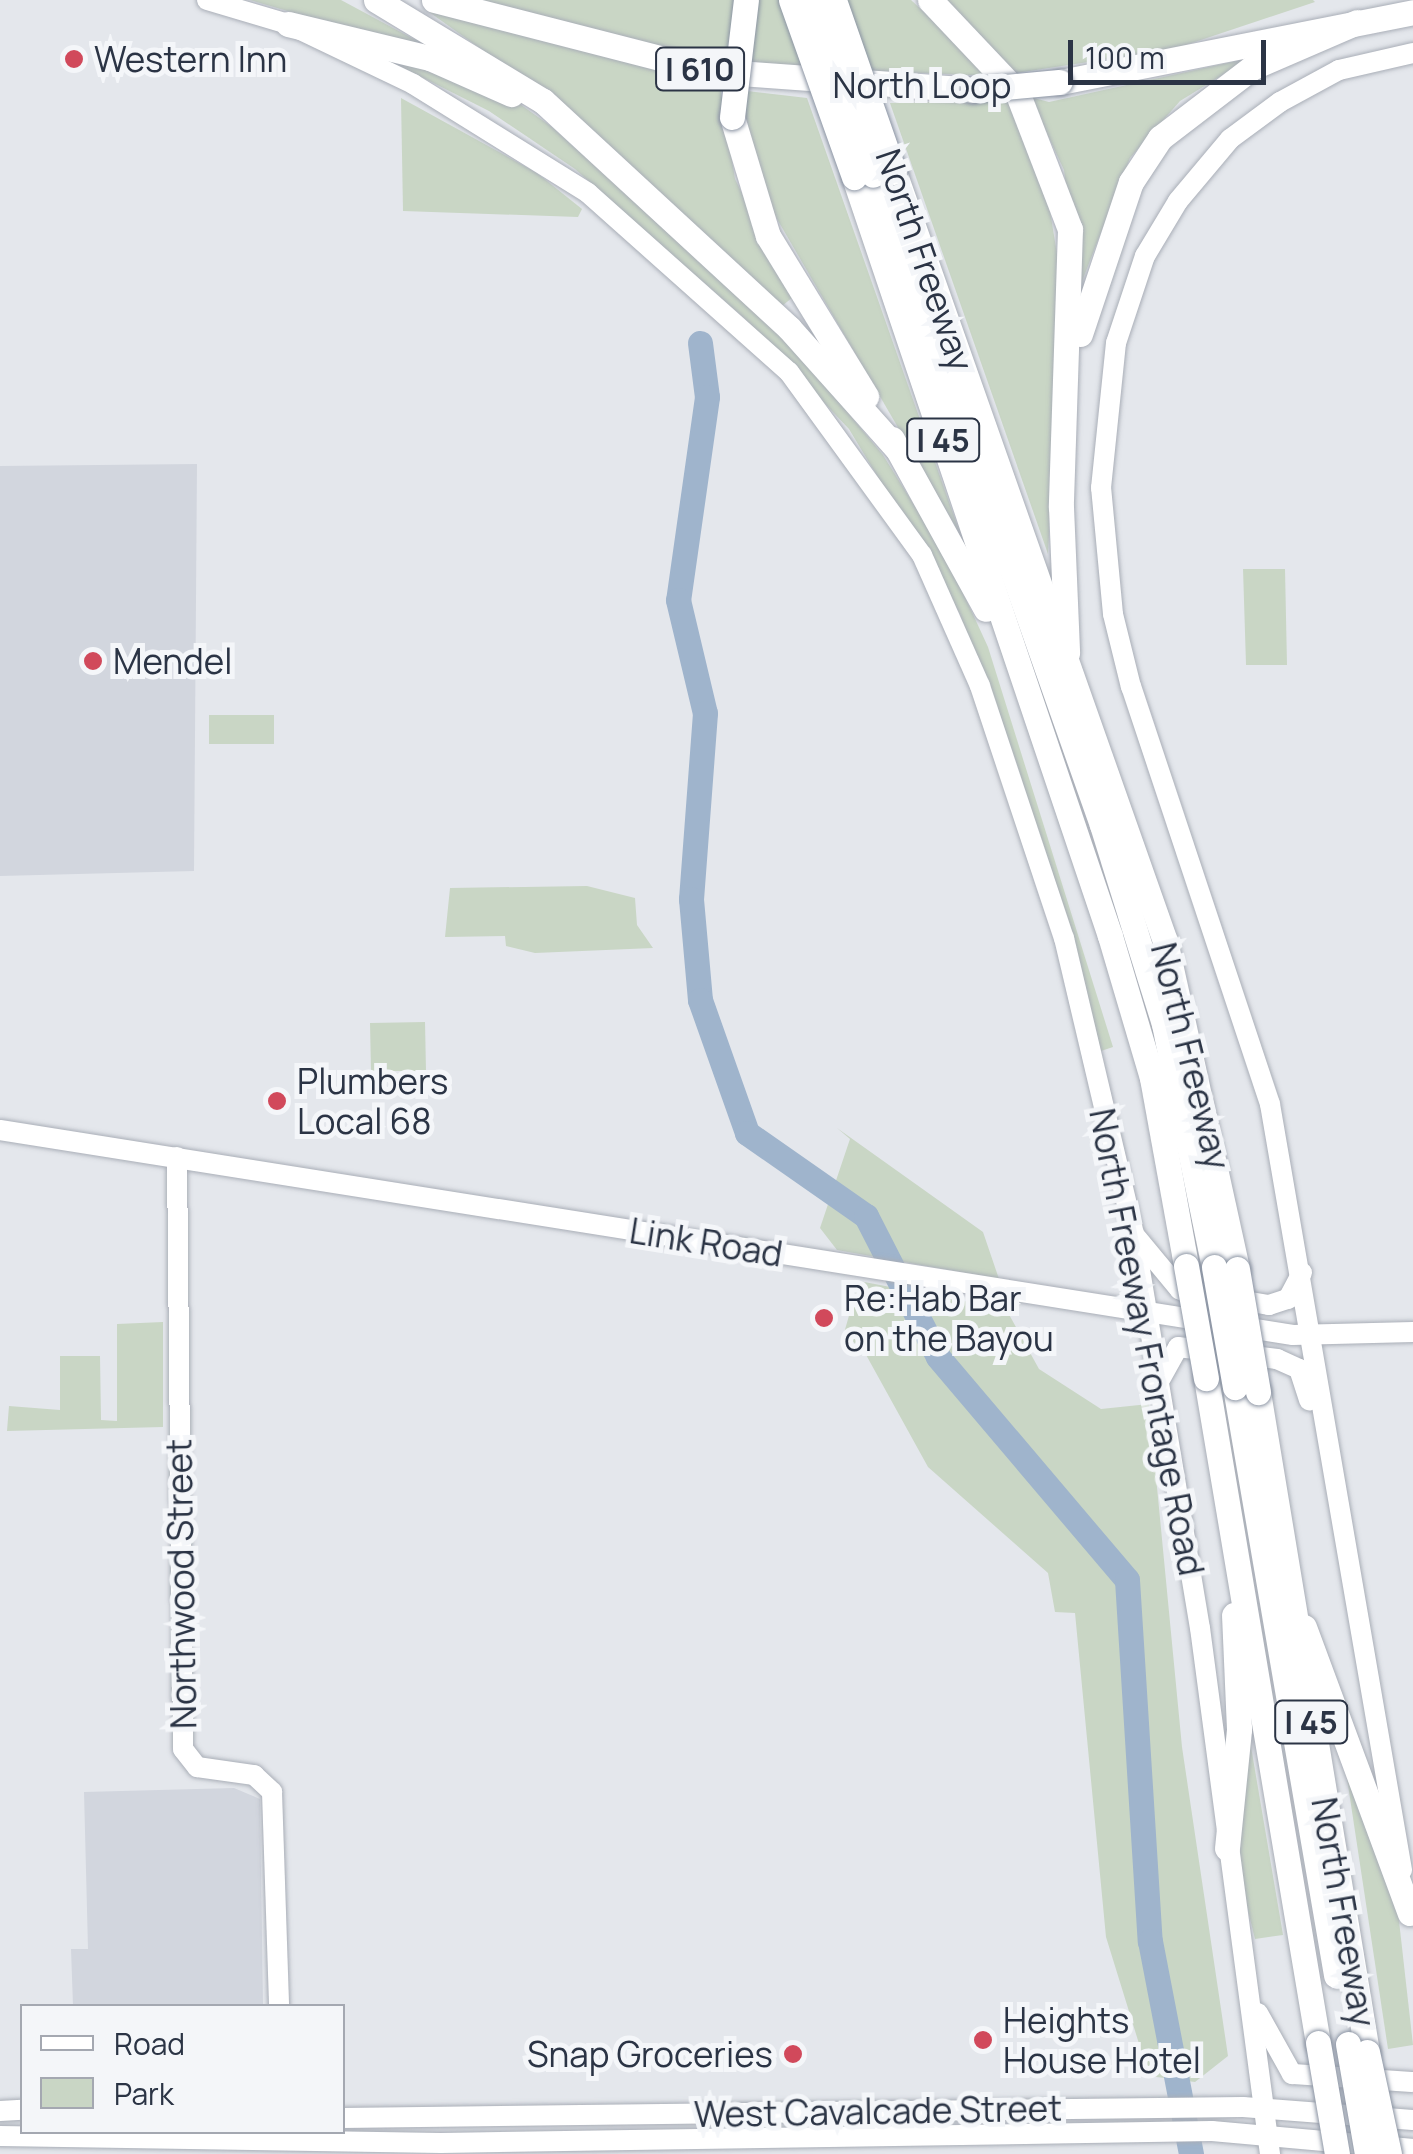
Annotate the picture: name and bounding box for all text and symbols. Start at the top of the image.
scale bar [1073,20,1270,82]
text: 100 m [1085,37,1165,78]
place label: Western Inn [94,38,287,80]
road number: I 610 [655,42,745,96]
marker: Western Inn [63,48,85,70]
street label: North Loop [832,64,1012,106]
street label: North Freeway [867,144,983,376]
road number: I 45 [906,413,980,467]
place label: Mendel [113,640,232,682]
marker: Mendel [82,650,104,672]
street label: North Freeway [1143,938,1239,1174]
place label: Plumbers Local 68 [297,1060,448,1142]
marker: Plumbers Local 68 [266,1090,288,1112]
street label: North Freeway Frontage Road [1081,1105,1213,1579]
street label: Link Road [627,1209,785,1275]
place label: Re:Hab Bar on the Bayou [844,1277,1054,1359]
marker: Re:Hab Bar on the Bayou [813,1307,835,1329]
street label: Northwood Street [157,1439,205,1729]
road number: I 45 [1274,1695,1348,1749]
street label: North Freeway [1303,1794,1385,2030]
place label: Heights House Hotel [1003,1999,1201,2081]
legend [20,2004,345,2134]
text: Road [114,2023,185,2064]
marker: Heights House Hotel [972,2029,994,2051]
place label: Snap Groceries [527,2033,773,2075]
marker: Snap Groceries [782,2043,804,2065]
text: Park [114,2073,174,2114]
street label: West Cavalcade Street [694,2087,1062,2135]

